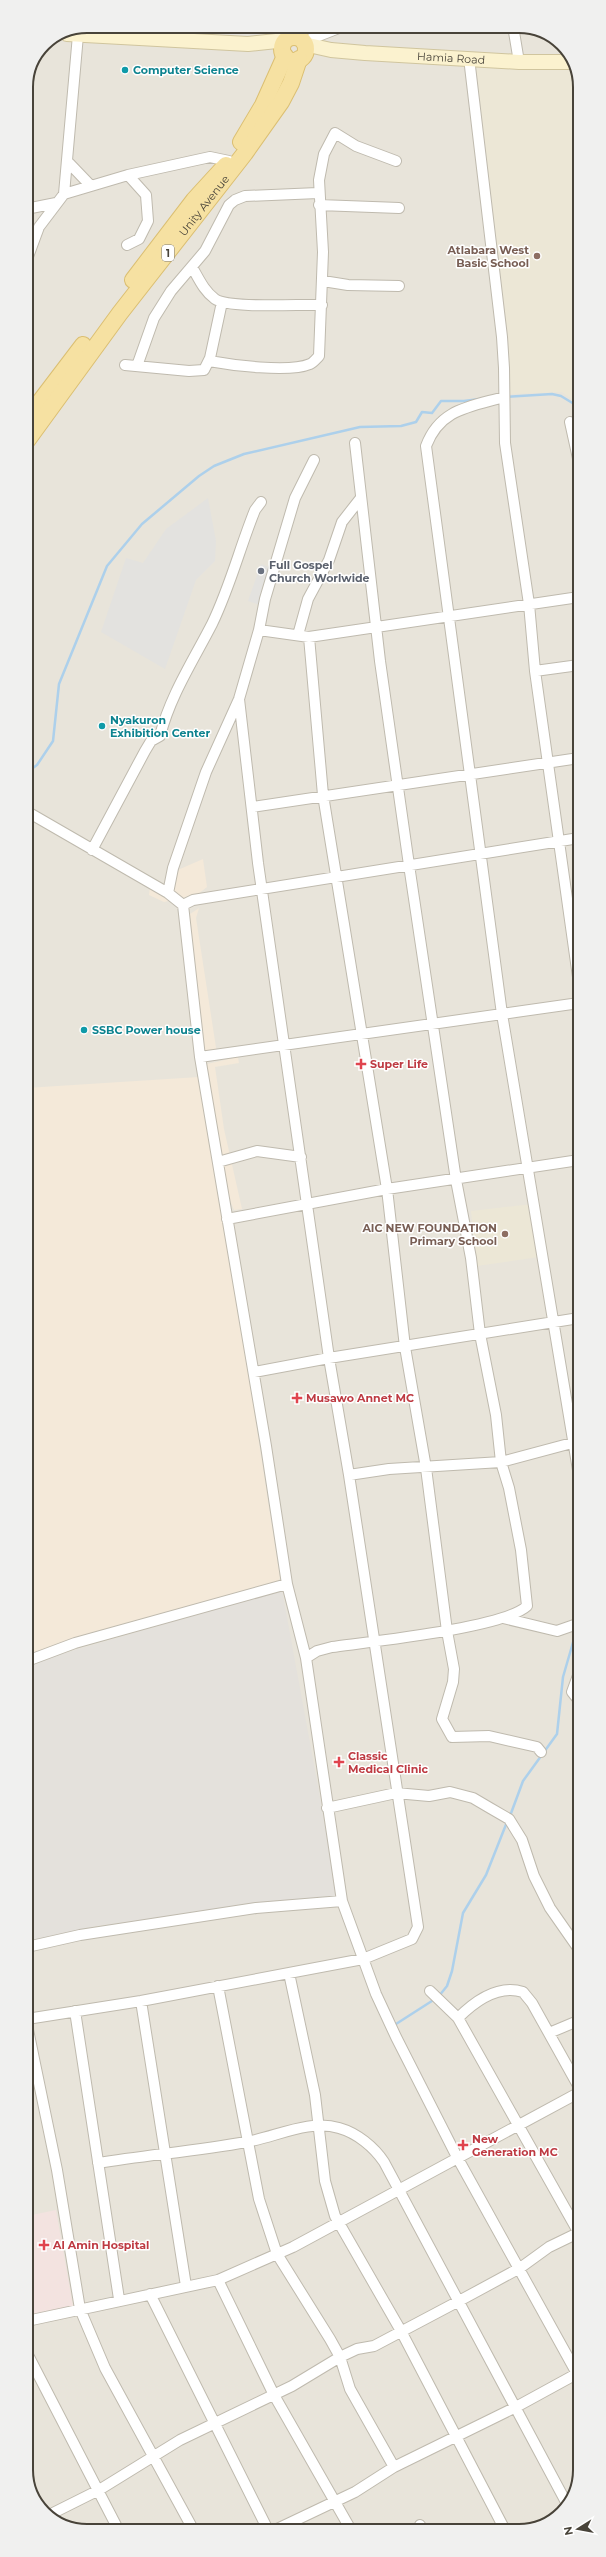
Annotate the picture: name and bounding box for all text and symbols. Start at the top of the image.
street label: Hamia Road [417,49,486,67]
place label: Computer Science [133,63,239,77]
marker: Computer Science [120,65,130,75]
street label: Unity Avenue [176,172,232,239]
place label: Atlabara West Basic School [447,243,529,270]
road number: 1 [162,245,174,261]
marker: Atlabara West Basic School [532,251,542,261]
place label: Full Gospel Church Worlwide [269,558,370,585]
marker: Full Gospel Church Worlwide [256,566,266,576]
place label: Nyakuron Exhibition Center [110,713,211,740]
marker: Nyakuron Exhibition Center [97,721,107,731]
place label: SSBC Power house [92,1023,201,1037]
marker: SSBC Power house [79,1025,89,1035]
place label: Super Life [370,1057,428,1071]
marker: Super Life [355,1058,367,1070]
place label: AIC NEW FOUNDATION Primary School [361,1221,497,1248]
marker: AIC NEW FOUNDATION Primary School [500,1229,510,1239]
place label: Musawo Annet MC [306,1391,414,1405]
marker: Musawo Annet MC [291,1392,303,1404]
place label: Classic Medical Clinic [348,1749,429,1776]
marker: Classic Medical Clinic [333,1756,345,1768]
place label: New Generation MC [472,2132,558,2159]
marker: New Generation MC [457,2139,469,2151]
place label: Al Amin Hospital [52,2238,149,2252]
marker: Al Amin Hospital [38,2239,50,2251]
north arrow [558,2509,598,2549]
text: N [560,2525,576,2537]

